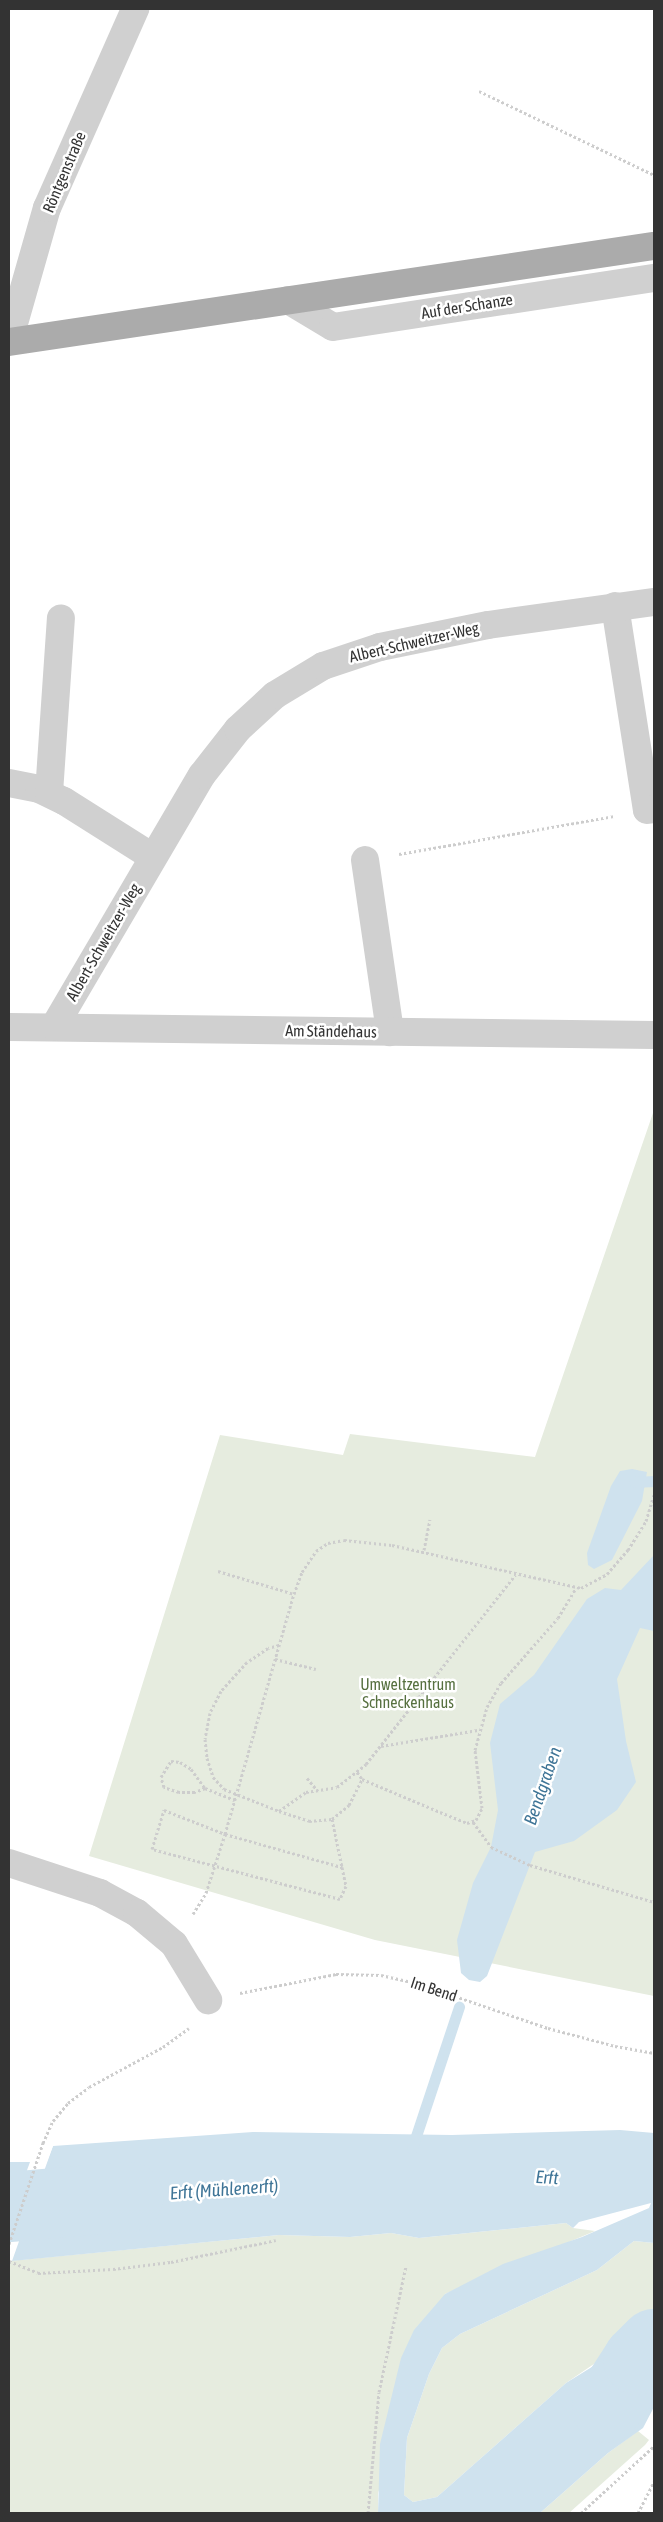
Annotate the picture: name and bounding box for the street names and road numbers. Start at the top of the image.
street label: Röntgenstraße [38,129,90,215]
street label: Auf der Schanze [420,289,514,323]
street label: Albert-Schweitzer-Weg [347,618,481,666]
street label: Albert-Schweitzer-Weg [62,880,144,1004]
street label: Am Ständehaus [285,1021,377,1041]
street label: Im Bend [408,1972,460,2006]

